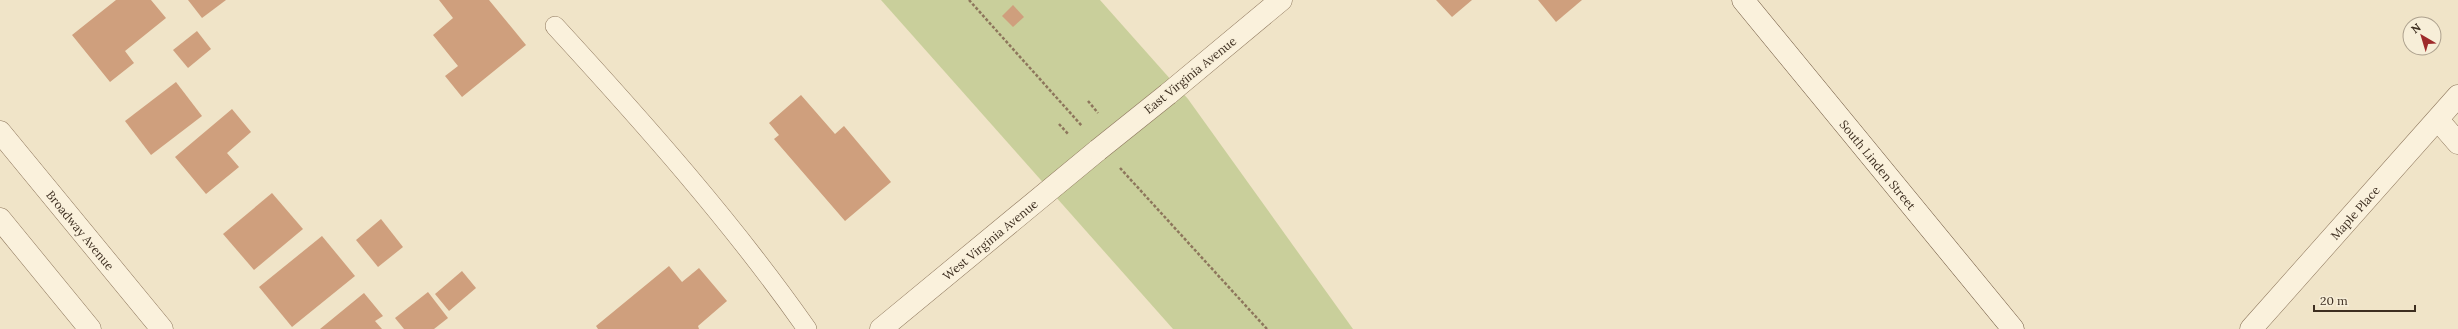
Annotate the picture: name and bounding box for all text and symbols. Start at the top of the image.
north arrow [2402,16,2442,56]
text: N [2408,20,2424,36]
street label: East Virginia Avenue [1141,33,1239,117]
street label: South Linden Street [1837,117,1920,213]
street label: Maple Place [2327,182,2383,242]
street label: Broadway Avenue [44,187,118,273]
street label: West Virginia Avenue [939,195,1041,283]
scale bar [2314,287,2415,313]
text: 20 m [2320,293,2348,308]

